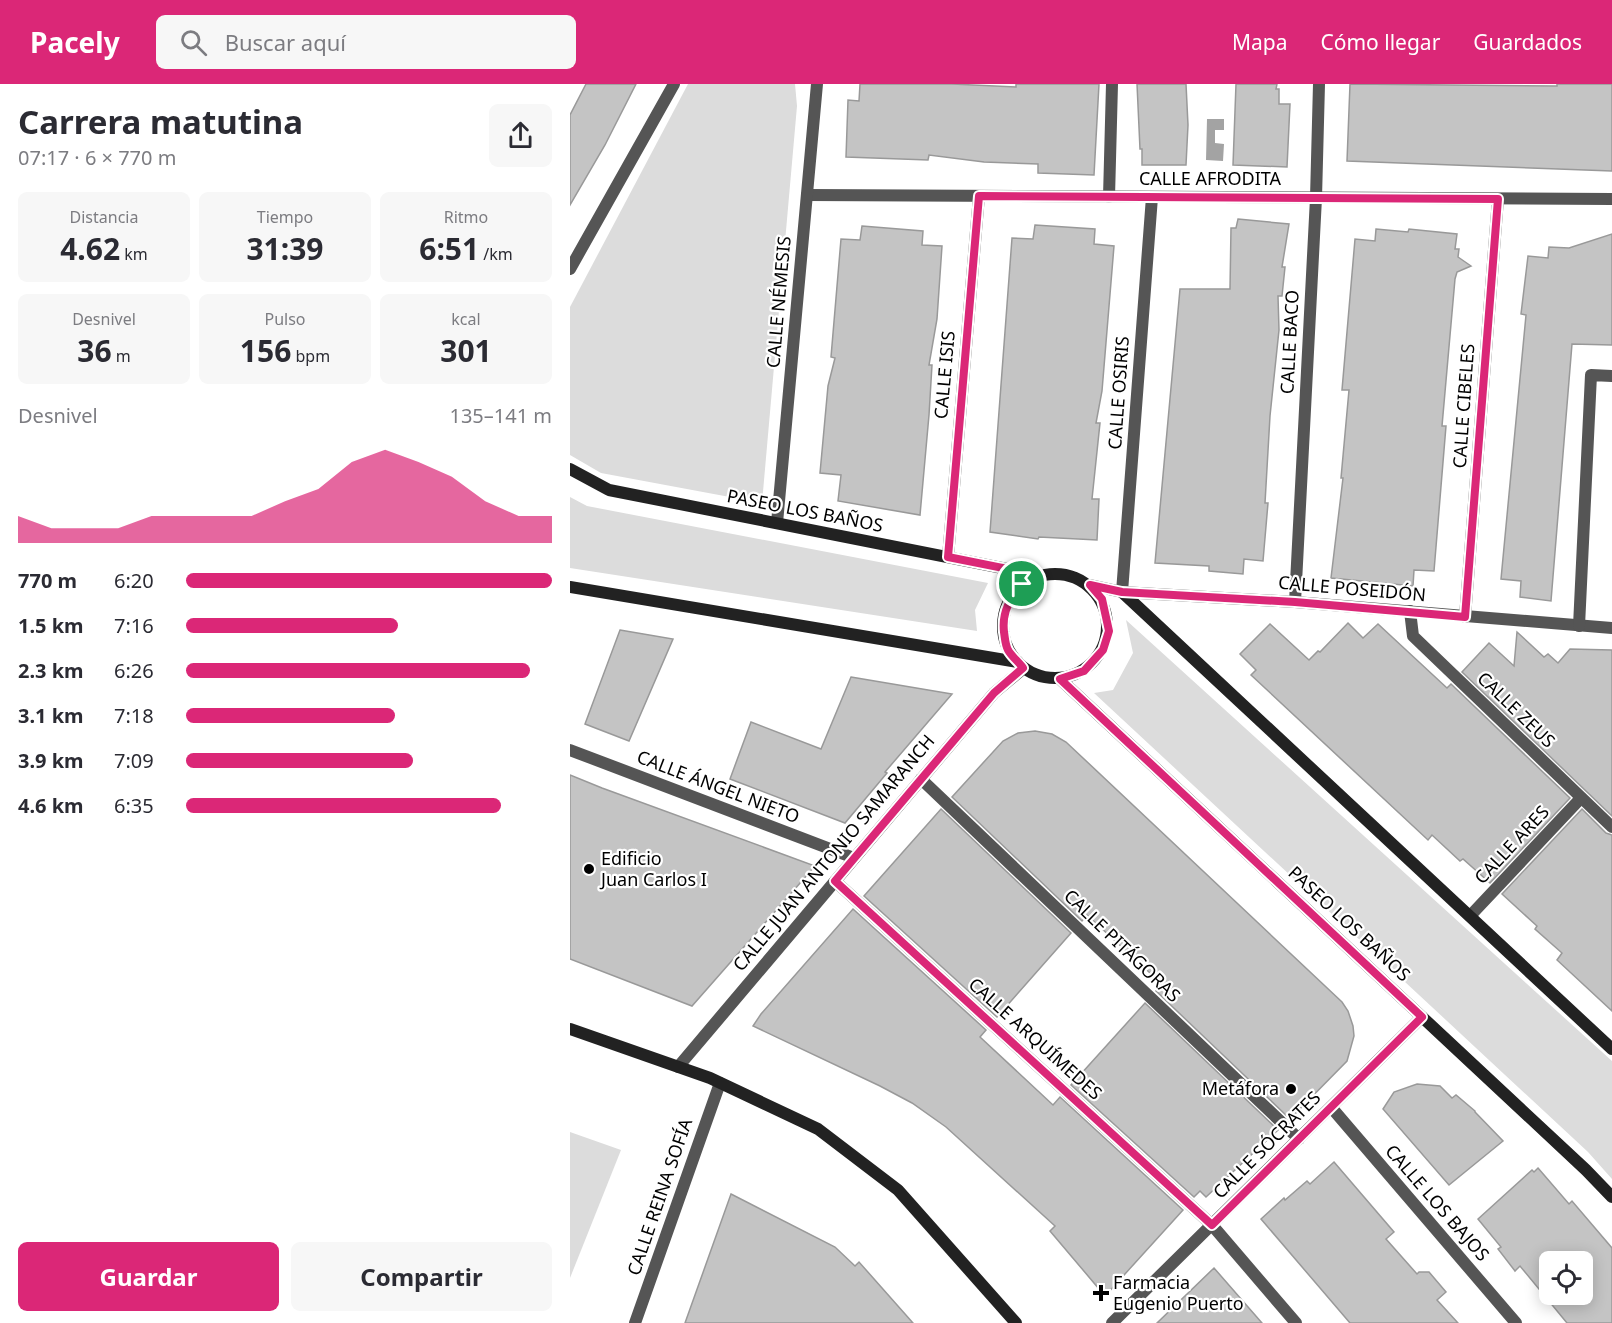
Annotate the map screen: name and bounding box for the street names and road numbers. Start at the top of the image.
street label: CALLE AFRODITA [1139,166,1282,190]
street label: CALLE NÉMESIS [760,235,796,369]
street label: CALLE BACO [1274,289,1304,395]
street label: CALLE ISIS [928,330,960,420]
street label: CALLE OSIRIS [1102,335,1134,450]
street label: CALLE CIBELES [1447,343,1479,469]
street label: PASEO LOS BAÑOS [725,483,885,537]
street label: CALLE POSEIDÓN [1277,570,1427,606]
street label: CALLE ZEUS [1472,666,1561,753]
street label: CALLE JUAN ANTONIO SAMARANCH [727,729,939,976]
street label: CALLE ÁNGEL NIETO [634,744,803,828]
street label: CALLE ARES [1469,800,1554,889]
street label: PASEO LOS BAÑOS [1283,860,1416,986]
street label: CALLE PITÁGORAS [1059,883,1186,1007]
street label: CALLE ARQUÍMEDES [964,972,1108,1105]
street label: CALLE SÓCRATES [1207,1085,1325,1203]
street label: CALLE REINA SOFÍA [621,1115,697,1278]
street label: CALLE LOS BAJOS [1380,1139,1495,1266]

